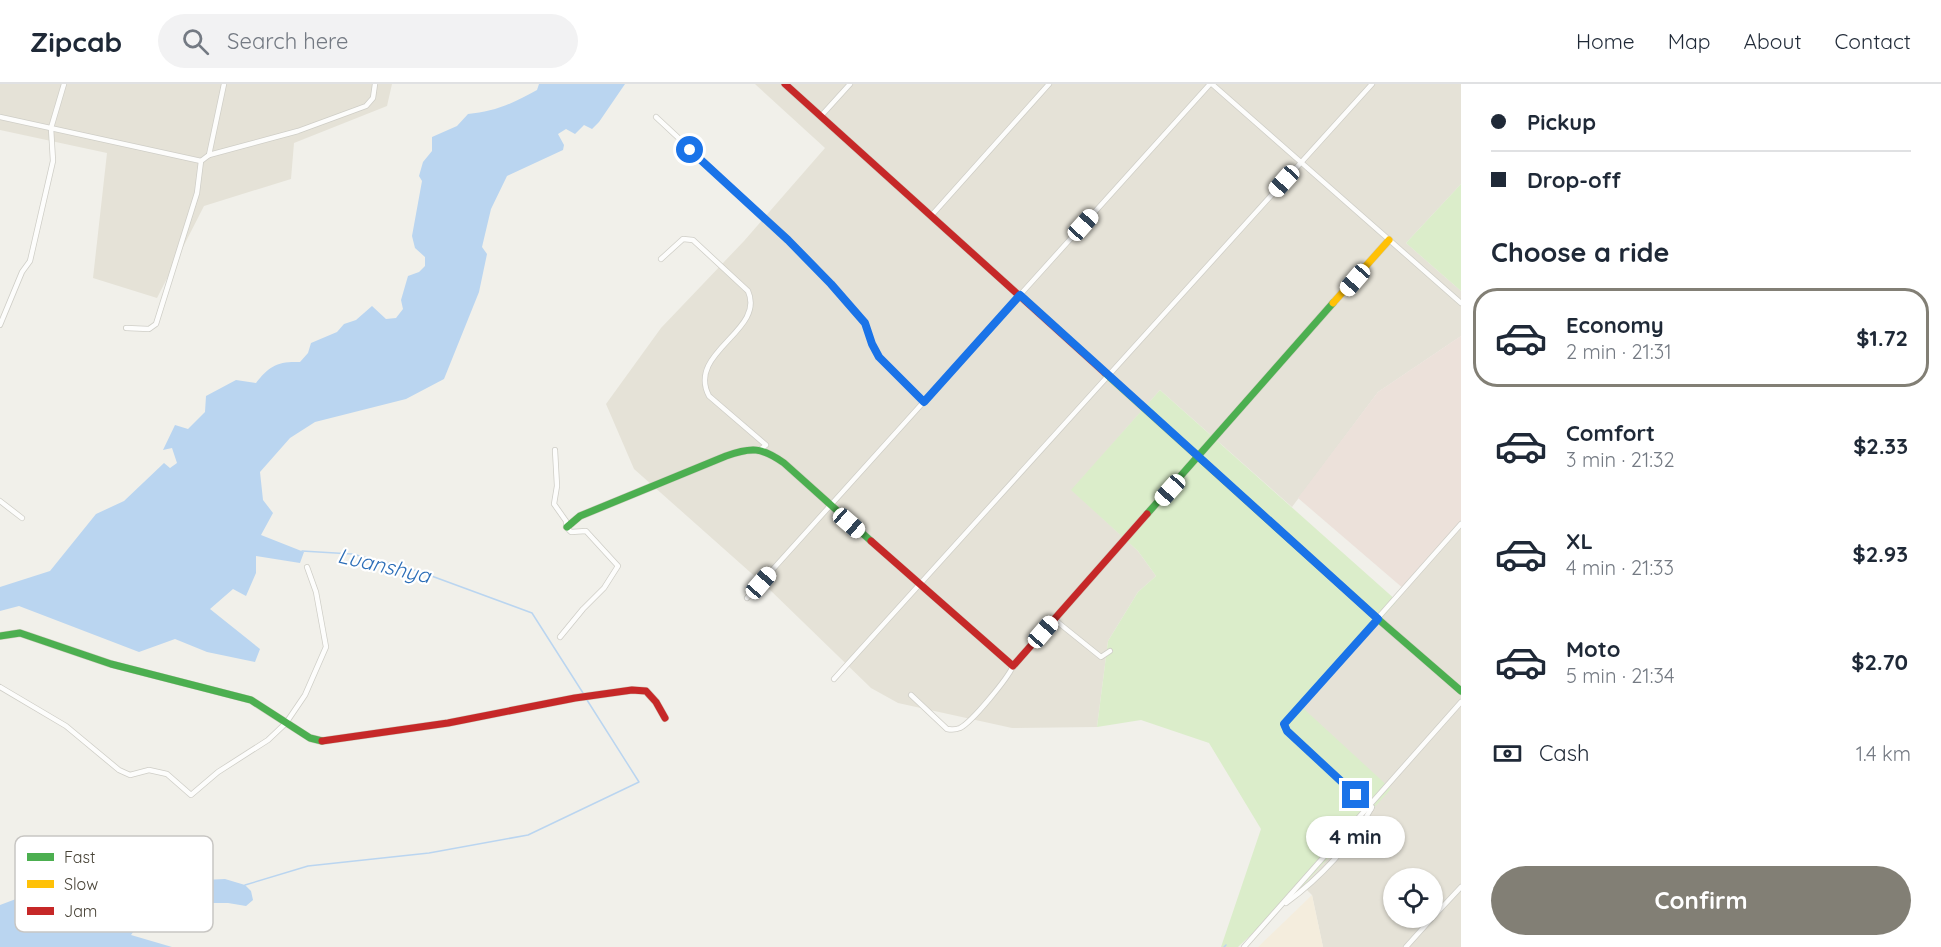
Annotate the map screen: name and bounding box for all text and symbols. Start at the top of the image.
search box [158,14,578,68]
text: Zipcab [30,24,122,59]
icon: search [179,25,212,58]
text: Search here [227,27,349,55]
text: Home [1576,28,1635,54]
text: Map [1668,28,1711,54]
text: About [1744,28,1802,54]
text: Contact [1835,28,1911,54]
text: Pickup [1527,108,1596,136]
route start [676,136,703,163]
car [1265,162,1303,200]
text: Drop-off [1527,166,1621,194]
car [1064,206,1102,244]
text: Choose a ride [1491,235,1669,269]
car [1336,261,1374,299]
icon: car [1494,311,1548,365]
text: Economy [1566,311,1664,339]
text: $1.72 [1856,324,1908,352]
text: 2 min · 21:31 [1566,339,1672,364]
icon: car [1494,419,1548,473]
text: Comfort [1566,419,1655,447]
text: $2.33 [1853,432,1908,460]
text: 3 min · 21:32 [1566,447,1675,472]
car [1151,471,1189,509]
car [830,504,868,542]
icon: car [1494,527,1548,581]
text: XL [1566,527,1593,555]
text: $2.93 [1853,540,1908,568]
water label: Luanshya [335,542,434,589]
text: 4 min · 21:33 [1566,555,1674,580]
car [742,564,780,602]
car [1024,613,1062,651]
icon: car [1494,635,1548,689]
text: Moto [1566,635,1620,663]
text: $2.70 [1851,648,1908,676]
text: 5 min · 21:34 [1566,663,1675,688]
icon: cash [1491,737,1524,770]
text: Cash [1539,739,1590,767]
text: 1.4 km [1856,741,1911,766]
route end [1342,781,1369,808]
callout: 4 min [1306,816,1406,858]
text: 4 min [1329,824,1382,849]
legend [15,836,213,932]
text: Fast [64,847,95,867]
button: Confirm [1491,866,1911,935]
map controls [1383,868,1443,928]
button: locate [1383,868,1443,928]
text: Slow [64,874,98,894]
text: Jam [64,901,97,921]

